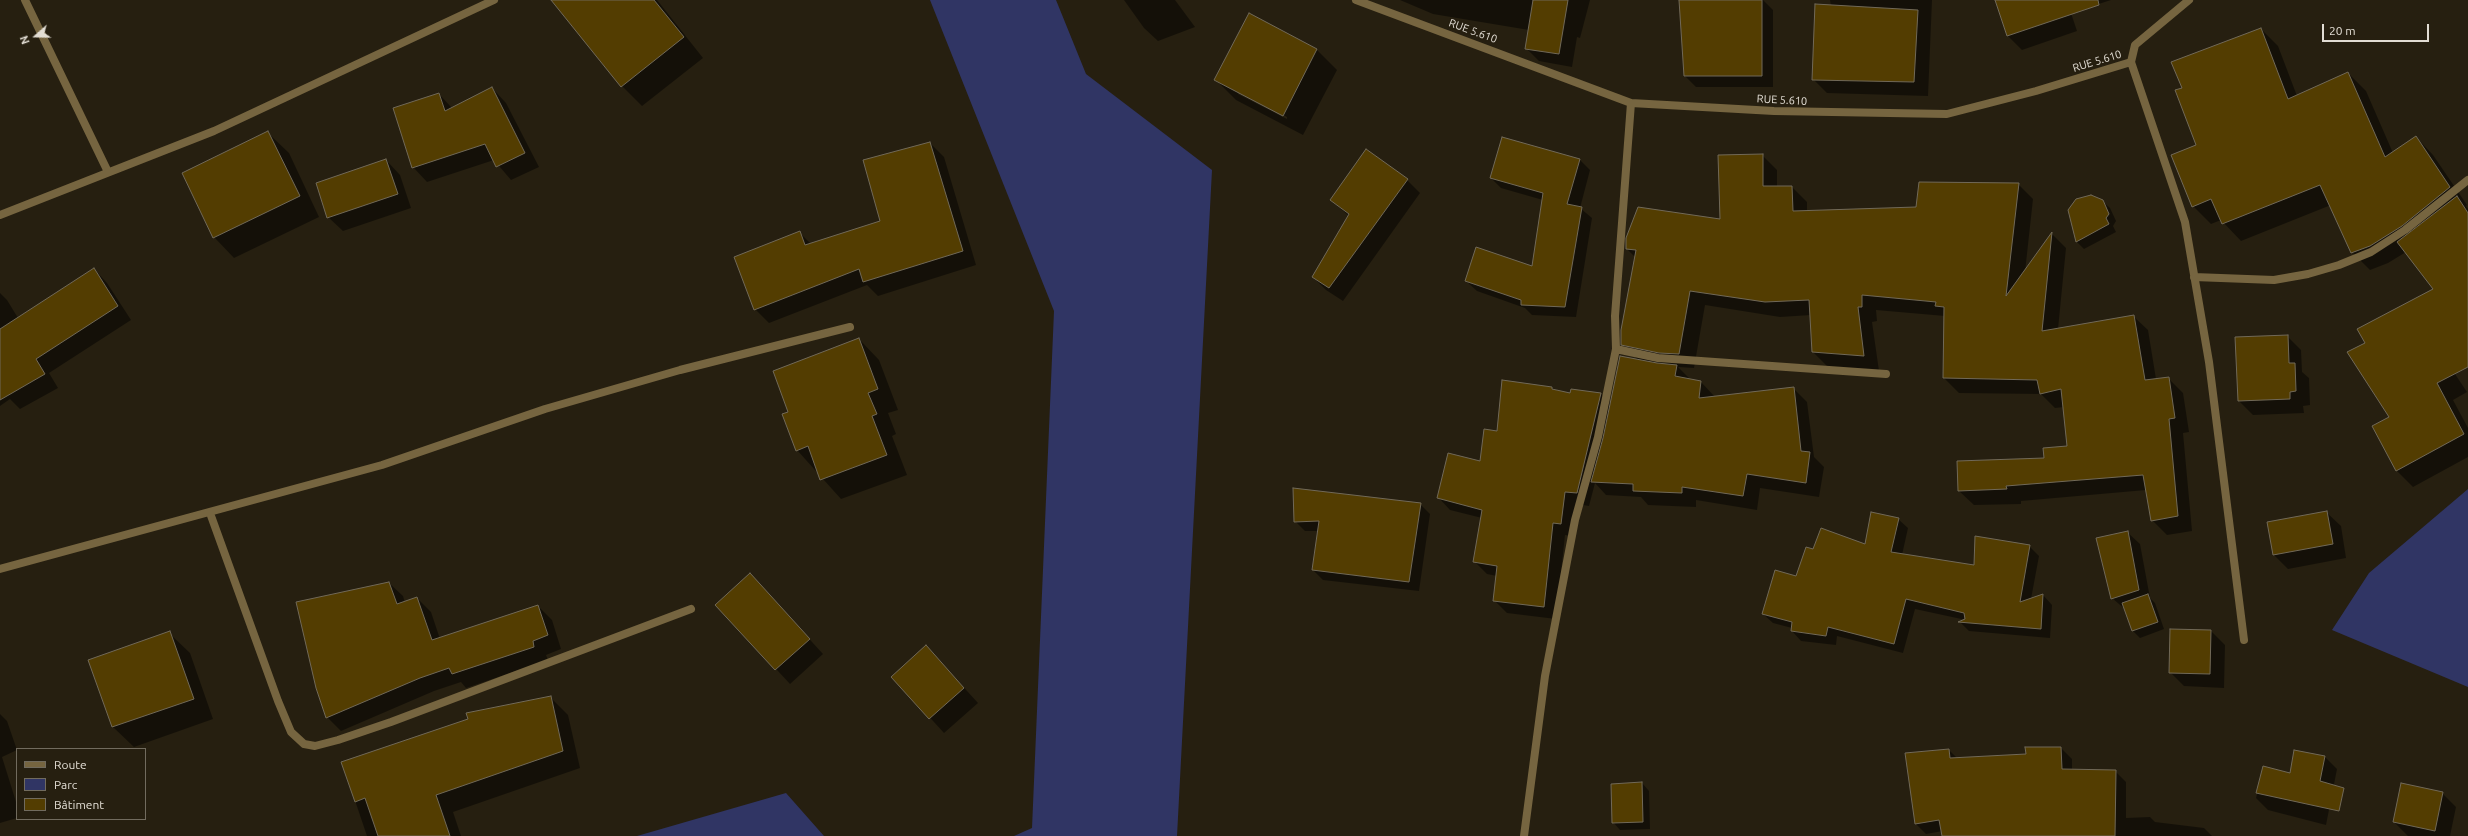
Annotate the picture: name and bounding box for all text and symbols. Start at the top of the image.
north arrow [16,16,56,56]
street label: RUE 5.610 [1447,16,1499,46]
scale bar [2324,16,2431,42]
text: 20 m [2329,24,2356,37]
text: N [18,34,32,46]
street label: RUE 5.610 [2071,47,2123,75]
street label: RUE 5.610 [1756,92,1808,108]
legend [16,748,146,820]
text: Route [54,758,87,771]
text: Parc [54,778,77,791]
text: Bâtiment [54,798,104,811]

